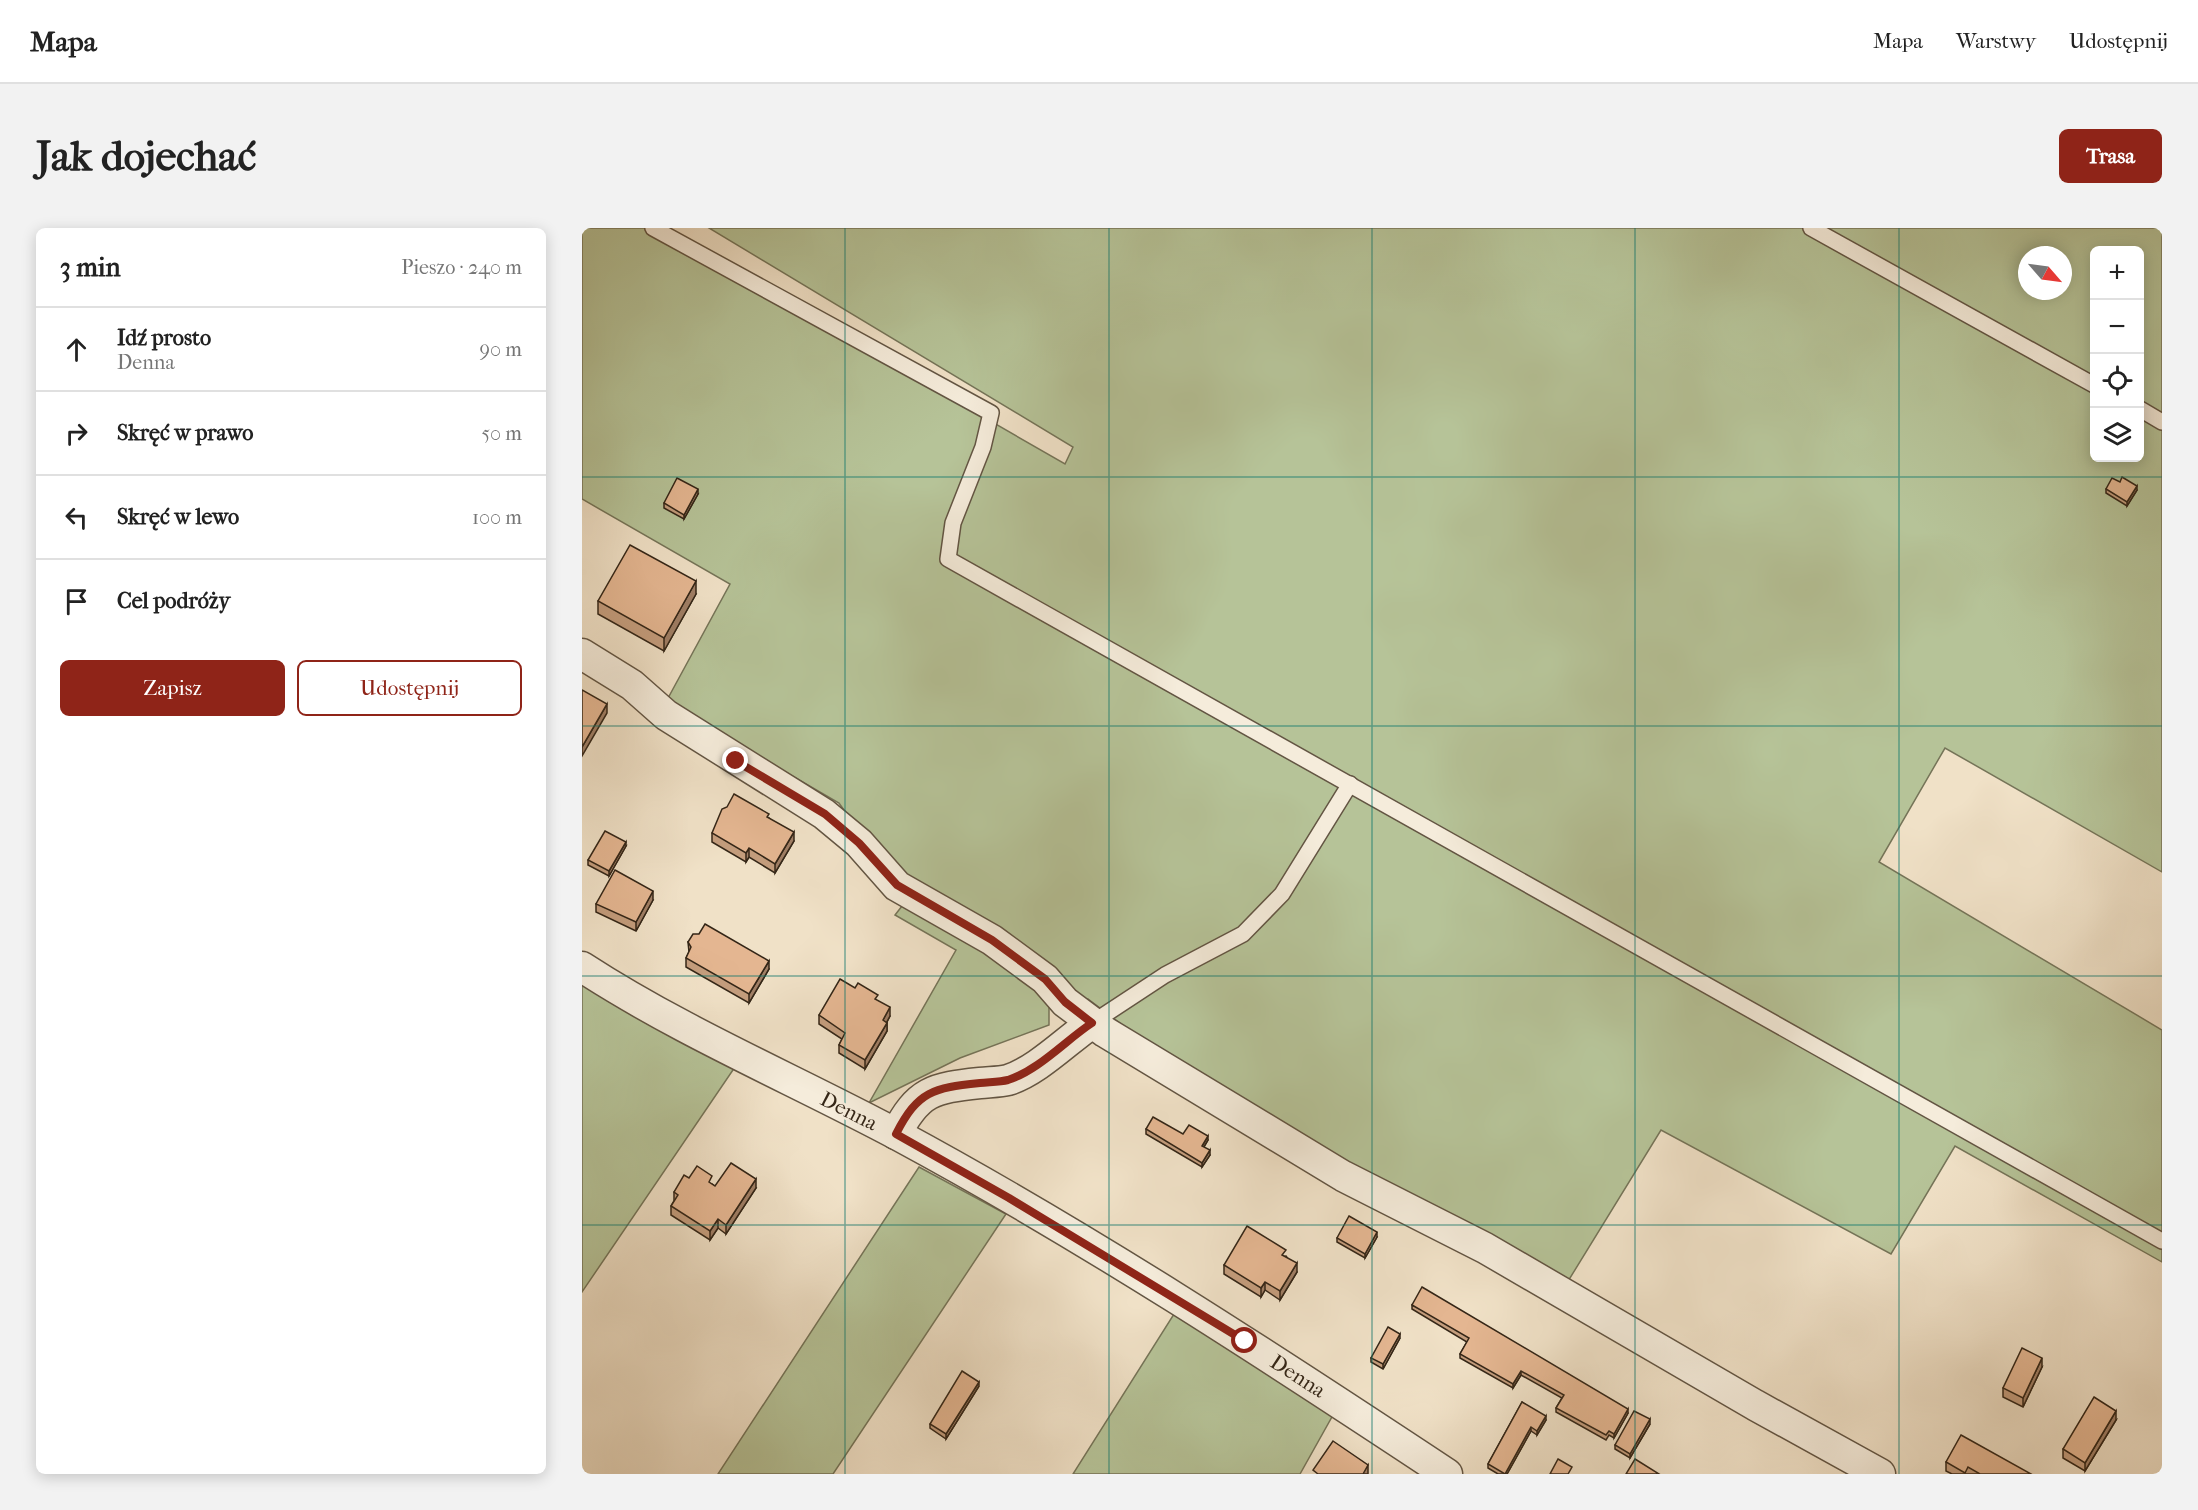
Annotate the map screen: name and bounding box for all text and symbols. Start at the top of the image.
text: Mapa [30,25,97,58]
text: Mapa [1873,29,1923,53]
text: Warstwy [1956,29,2036,53]
text: Udostępnij [2069,29,2168,53]
button: Trasa [2059,129,2162,183]
text: Jak dojechać [36,132,256,181]
north arrow [2018,246,2072,300]
map controls [2090,246,2144,462]
button: + [2090,246,2144,300]
text: 3 min [60,252,121,283]
text: Pieszo · 240 m [401,256,522,279]
button: − [2090,300,2144,354]
text: Idź prosto [117,325,211,351]
icon: ahead [60,333,93,366]
text: 90 m [480,338,522,361]
text: Denna [117,351,175,374]
button: locate [2090,354,2144,408]
button: layers [2090,408,2144,462]
icon: right [60,417,93,450]
text: Skręć w prawo [117,420,253,446]
text: 50 m [481,422,522,445]
icon: left [60,501,93,534]
text: Skręć w lewo [117,504,239,530]
text: 100 m [472,506,522,529]
icon: arrive [60,585,93,618]
text: Cel podróży [117,588,230,614]
button: Zapisz [60,660,285,716]
button: Udostępnij [297,660,522,716]
route end [722,747,748,773]
street label: Denna [817,1087,882,1136]
route start [1231,1327,1257,1353]
street label: Denna [1266,1349,1330,1403]

